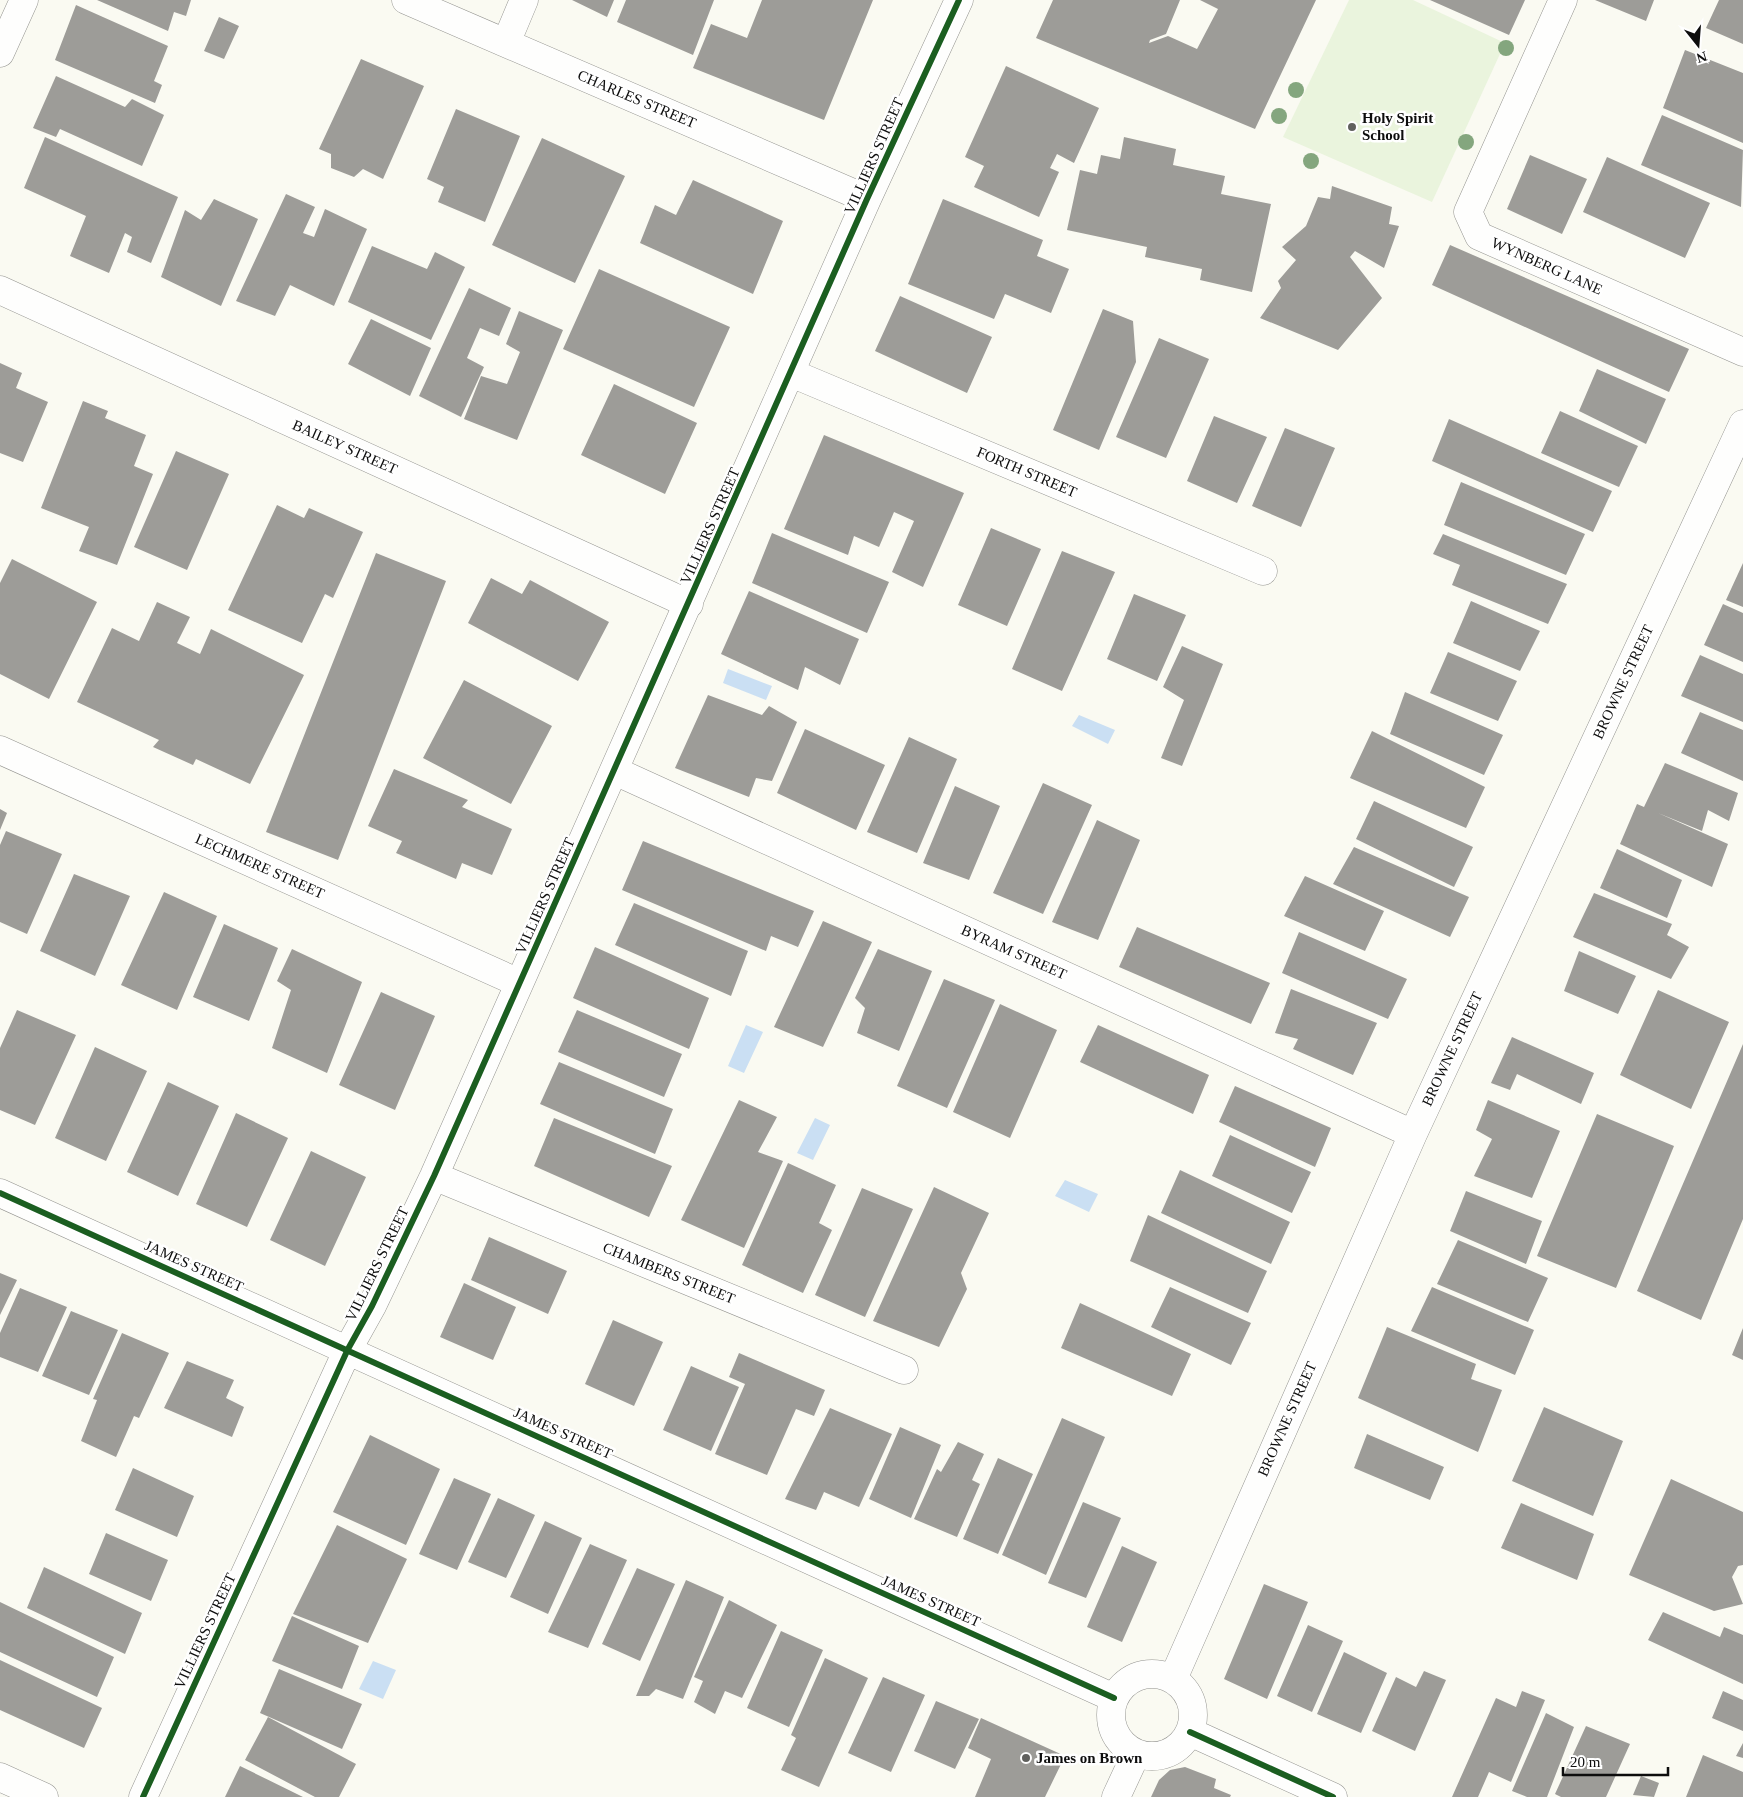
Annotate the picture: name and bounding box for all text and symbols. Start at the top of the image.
north arrow [1673,20,1723,70]
text: N [1695,48,1709,66]
street label: CHARLES STREET [575,67,699,131]
street label: VILLIERS STREET [841,95,907,217]
place label: Holy Spirit School [1362,110,1433,143]
marker: Holy Spirit School [1346,121,1358,133]
street label: WYNBERG LANE [1489,234,1605,298]
street label: BAILEY STREET [290,417,400,477]
street label: FORTH STREET [975,444,1079,500]
street label: VILLIERS STREET [677,465,743,587]
street label: BROWNE STREET [1590,623,1656,741]
street label: LECHMERE STREET [193,830,327,902]
street label: VILLIERS STREET [512,835,578,957]
street label: BYRAM STREET [959,922,1069,982]
street label: BROWNE STREET [1419,990,1485,1108]
street label: VILLIERS STREET [342,1204,412,1324]
street label: JAMES STREET [142,1237,246,1295]
street label: CHAMBERS STREET [601,1239,737,1307]
street label: BROWNE STREET [1255,1359,1319,1479]
street label: JAMES STREET [511,1404,615,1462]
street label: VILLIERS STREET [171,1571,239,1691]
street label: JAMES STREET [879,1572,983,1630]
scale bar [1563,1744,1668,1776]
place label: James on Brown [1036,1750,1143,1766]
marker: James on Brown [1020,1752,1032,1764]
text: 20 m [1570,1754,1601,1770]

